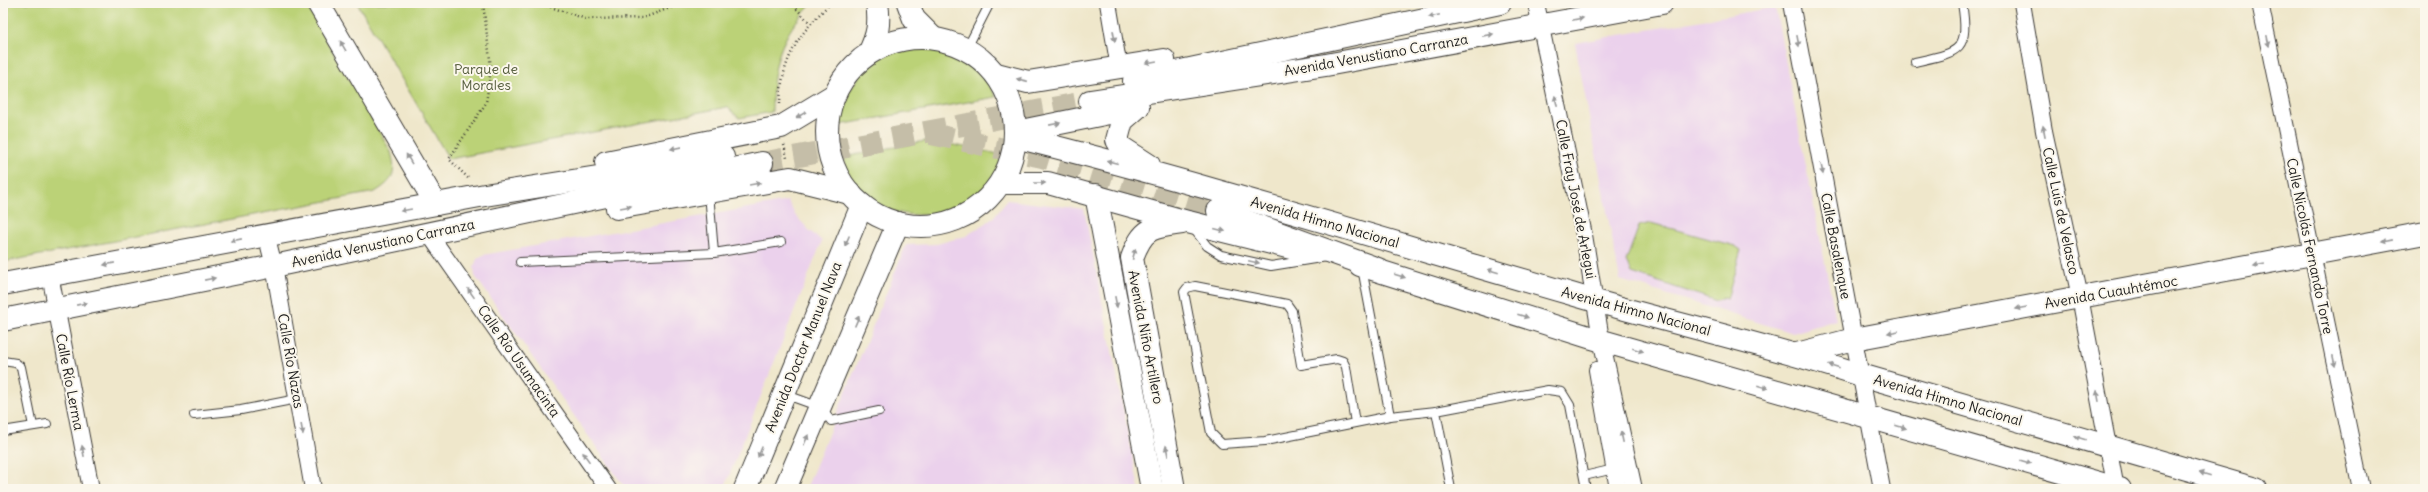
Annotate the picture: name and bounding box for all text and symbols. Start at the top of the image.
one-way arrow [1428,14,1440,20]
one-way arrow [1572,15,1584,21]
one-way arrow [1111,29,1117,42]
street label: Avenida Venustiano Carranza [1283,30,1469,80]
one-way arrow [1482,32,1494,38]
one-way arrow [1796,35,1802,47]
one-way arrow [2265,35,2271,47]
one-way arrow [340,41,347,52]
park label: Parque de Morales [454,60,518,94]
one-way arrow [1144,60,1157,66]
one-way arrow [1016,76,1028,82]
one-way arrow [1552,95,1558,107]
one-way arrow [796,111,806,119]
street label: Calle Fray José de Arlegui [1552,118,1600,280]
one-way arrow [1048,121,1061,127]
one-way arrow [2041,125,2047,137]
one-way arrow [670,145,682,151]
street label: Calle Luis de Velasco [2039,146,2083,277]
one-way arrow [405,153,412,165]
street label: Calle Nicolás Fernando Torre [2283,156,2337,336]
one-way arrow [1106,158,1119,164]
one-way arrow [1819,163,1825,175]
one-way arrow [1034,180,1047,186]
one-way arrow [748,181,761,187]
street label: Calle Basalenque [1817,191,1855,301]
street label: Avenida Himno Nacional [1249,192,1401,252]
one-way arrow [620,203,633,209]
one-way arrow [400,207,412,213]
street label: Avenida Venustiano Carranza [290,215,476,271]
one-way arrow [1214,227,1226,233]
one-way arrow [844,236,850,247]
one-way arrow [230,237,243,243]
one-way arrow [2381,238,2393,244]
one-way arrow [1131,248,1137,260]
street label: Avenida Doctor Manuel Nava [761,259,845,435]
one-way arrow [1248,259,1260,265]
one-way arrow [103,262,115,268]
one-way arrow [2253,262,2265,268]
one-way arrow [1486,268,1498,274]
street label: Avenida Niño Artillero [1124,269,1168,406]
street label: Avenida Cuauhtémoc [2043,271,2179,313]
one-way arrow [1394,273,1406,279]
one-way arrow [204,276,216,282]
street label: Avenida Himno Nacional [1559,282,1713,340]
one-way arrow [467,288,475,298]
one-way arrow [1114,296,1120,309]
one-way arrow [76,301,89,307]
street label: Calle Río Usumacinta [474,302,564,420]
one-way arrow [2015,306,2027,312]
street label: Calle Río Nazas [274,312,308,410]
one-way arrow [1518,313,1530,319]
one-way arrow [854,314,860,326]
one-way arrow [1887,329,1899,335]
street label: Calle Río Lerma [52,332,88,432]
one-way arrow [1632,347,1644,353]
one-way arrow [2331,354,2337,367]
one-way arrow [1828,363,1840,369]
street label: Avenida Himno Nacional [1872,370,2024,430]
one-way arrow [1757,384,1769,390]
one-way arrow [2095,390,2101,402]
one-way arrow [299,423,305,435]
one-way arrow [1896,424,1908,430]
one-way arrow [1619,431,1625,443]
one-way arrow [803,435,809,446]
one-way arrow [2074,435,2086,441]
one-way arrow [80,445,86,457]
one-way arrow [1164,445,1170,457]
one-way arrow [756,447,762,459]
one-way arrow [582,452,590,462]
one-way arrow [2021,459,2033,465]
one-way arrow [2199,471,2211,477]

